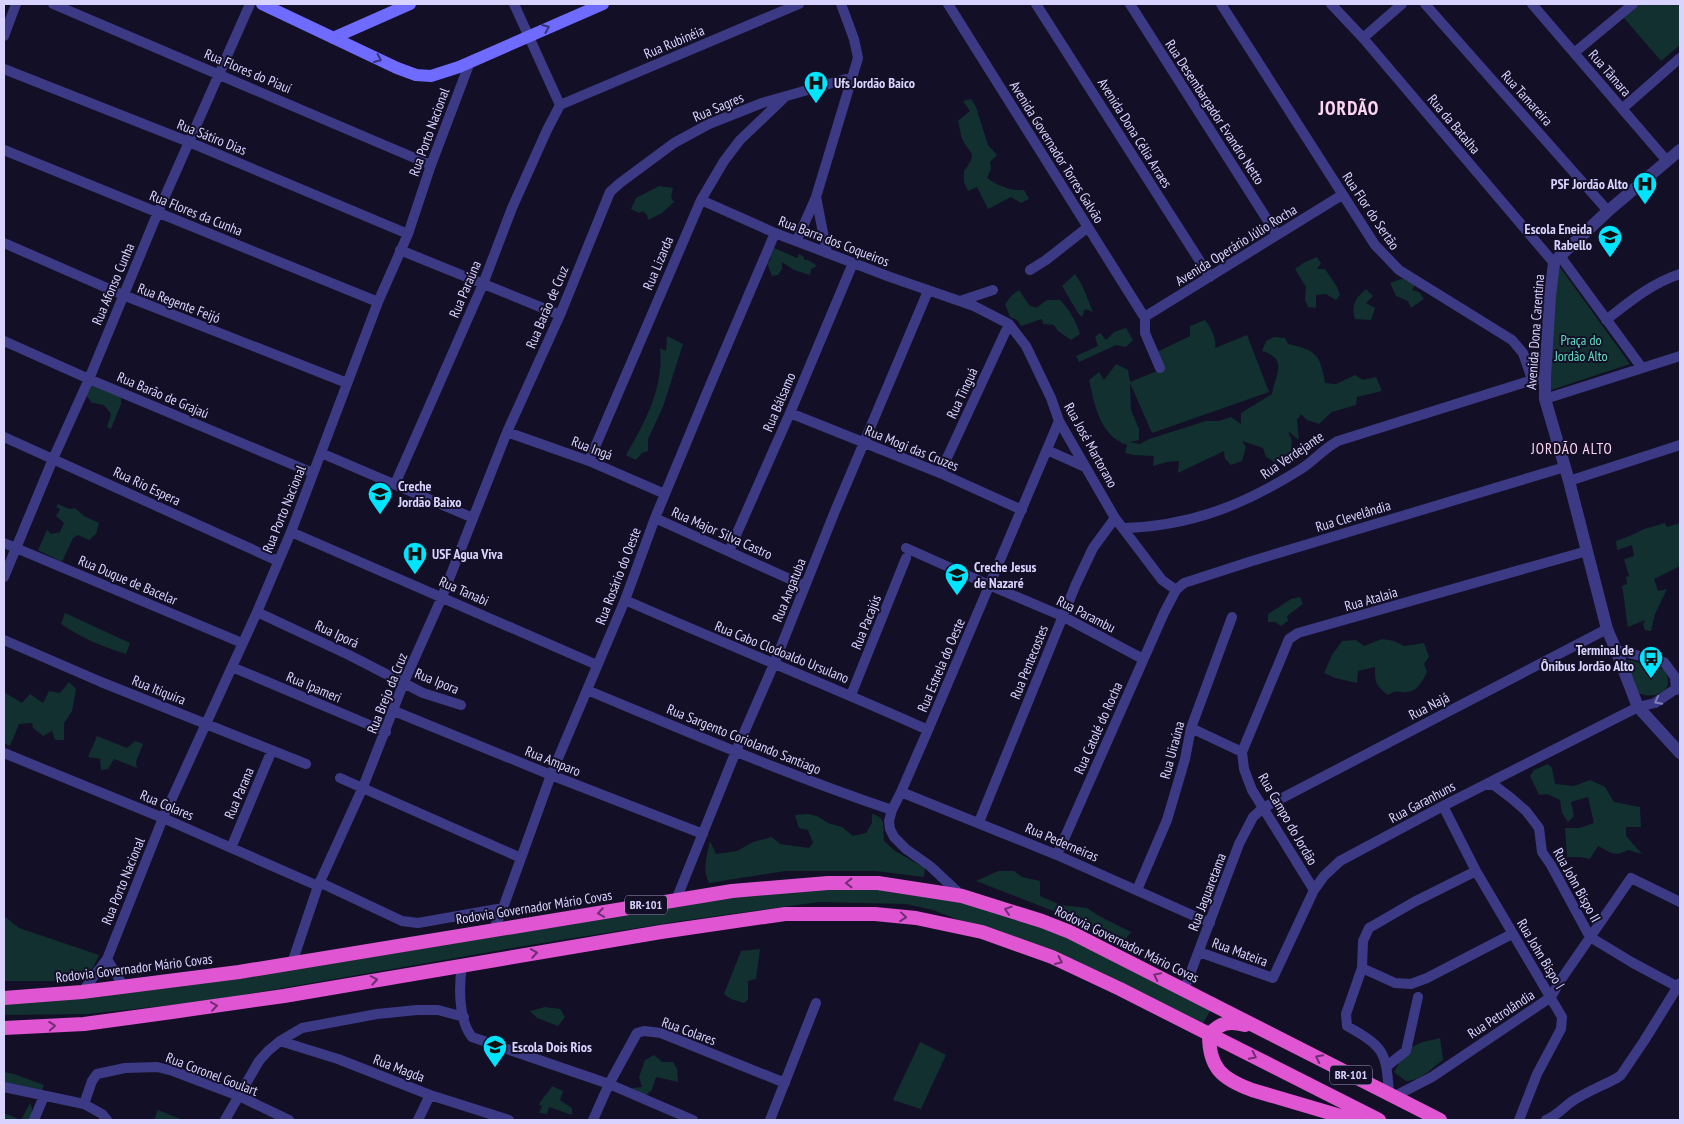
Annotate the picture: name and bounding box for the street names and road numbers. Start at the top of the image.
street label: Rua Rubinéia [641,21,707,63]
street label: Rua Desembargador Evandro Netto [1161,36,1269,188]
street label: Rua Flores do Piauí [202,45,294,97]
street label: Rua Tâmara [1585,46,1635,100]
street label: Rua Tamareira [1497,67,1557,129]
street label: Avenida Dona Célia Arraes [1094,75,1176,191]
street label: Avenida Governador Torres Galvão [1006,78,1108,226]
street label: Rua Porto Nacional [405,85,454,179]
street label: Rua Sagres [690,88,746,126]
street label: Rua da Batalha [1424,90,1484,158]
street label: Rua Sátiro Dias [175,115,250,159]
street label: Rua Flor do Sertão [1338,169,1404,253]
street label: Rua Flores da Cunha [147,186,245,240]
street label: Avenida Operário Júlio Rocha [1172,200,1300,290]
street label: Rua Barra dos Coqueiros [776,212,892,271]
street label: Rua Lizarda [639,234,677,292]
street label: Rua Afonso Cunha [88,240,138,328]
street label: Rua Paraúna [445,258,485,320]
street label: Rua Barão de Cruz [522,263,572,351]
street label: Avenida Dona Carentina [1522,274,1548,390]
street label: Rua Regente Feijó [135,279,223,327]
street label: Rua Tinguá [942,365,982,421]
street label: Rua Barão de Grajaú [114,368,212,422]
street label: Rua Bálsamo [759,370,799,434]
street label: Rua José Martorano [1060,399,1122,491]
street label: Rua Mogi das Cruzes [863,421,962,475]
street label: Rua Verdejante [1257,427,1327,483]
street label: Rua Ingá [569,432,615,464]
street label: Rua Porto Nacional [258,462,310,555]
street label: Rua Rio Espera [110,463,184,509]
street label: Rua Clevelândia [1313,496,1393,536]
street label: Rua Major Silva Castro [669,503,775,563]
street label: Rua Rosário do Oeste [591,525,645,627]
street label: Rua Duque de Bacelar [76,551,180,609]
street label: Rua Angatuba [768,556,810,624]
street label: Rua Tanabi [436,572,492,610]
street label: Rua Atalaia [1342,583,1400,615]
street label: Rua Pacajús [847,592,885,652]
street label: Rua Parambu [1054,592,1118,636]
street label: Rua Estrela do Oeste [913,615,969,715]
street label: Rua Iporá [312,616,362,652]
street label: Rua Cabo Clodoaldo Ursulano [712,617,852,687]
street label: Rua Pentecostes [1006,622,1052,702]
street label: Rua Brejo da Cruz [363,650,411,736]
street label: Rua Ipora [412,664,462,698]
street label: Rua Ipameri [284,667,344,707]
street label: Rua Itiquira [130,671,188,709]
street label: Rua Catolé do Rocha [1070,679,1126,777]
street label: Rua Najá [1406,688,1452,724]
street label: Rua Sargento Coriolando Santiago [664,700,824,778]
street label: Rua Uiraúna [1156,719,1188,781]
street label: Rua Amparo [523,742,583,780]
street label: Rua Parana [220,765,258,821]
street label: Rua Campo do Jordão [1254,770,1322,868]
street label: Rua Garanhuns [1386,777,1458,827]
street label: Rua Colares [137,786,197,824]
street label: Rua Pederneiras [1023,819,1102,866]
street label: Rua Porto Nacional [97,834,149,927]
street label: Rua John Bispo II [1549,845,1605,925]
street label: Rua Jaguaretama [1184,851,1230,933]
street label: Rodovia Governador Mário Covas [455,886,614,928]
road number: BR-101 [625,896,667,914]
street label: Rodovia Governador Mário Covas [1052,901,1202,987]
street label: Rua John Bispo I [1513,916,1569,992]
street label: Rua Mateira [1210,934,1270,970]
street label: Rodovia Governador Mário Covas [55,949,214,987]
street label: Rua Petrolândia [1464,986,1538,1042]
street label: Rua Colares [659,1013,719,1049]
street label: Rua Coronel Goulart [163,1048,261,1100]
street label: Rua Magda [371,1050,427,1086]
road number: BR-101 [1330,1066,1372,1084]

